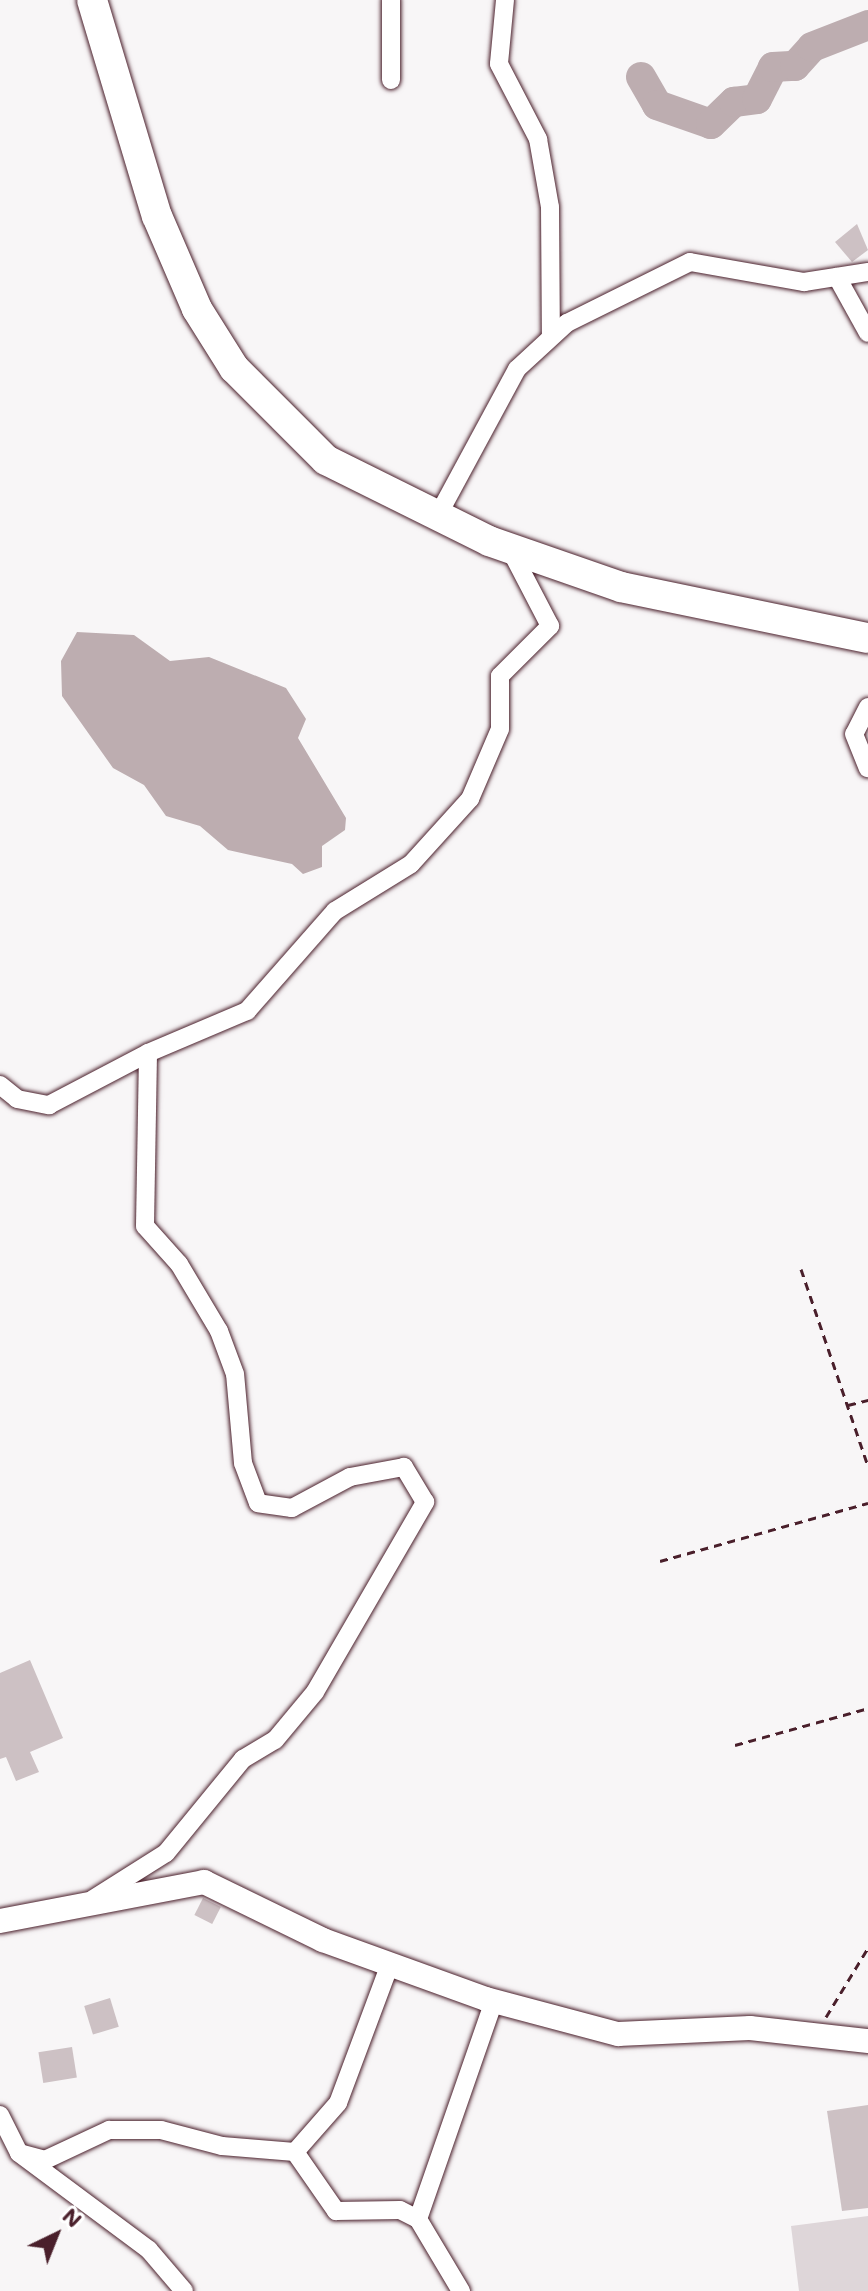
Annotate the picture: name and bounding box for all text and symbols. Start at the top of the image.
north arrow [16,2195,96,2275]
text: N [57,2201,89,2233]

